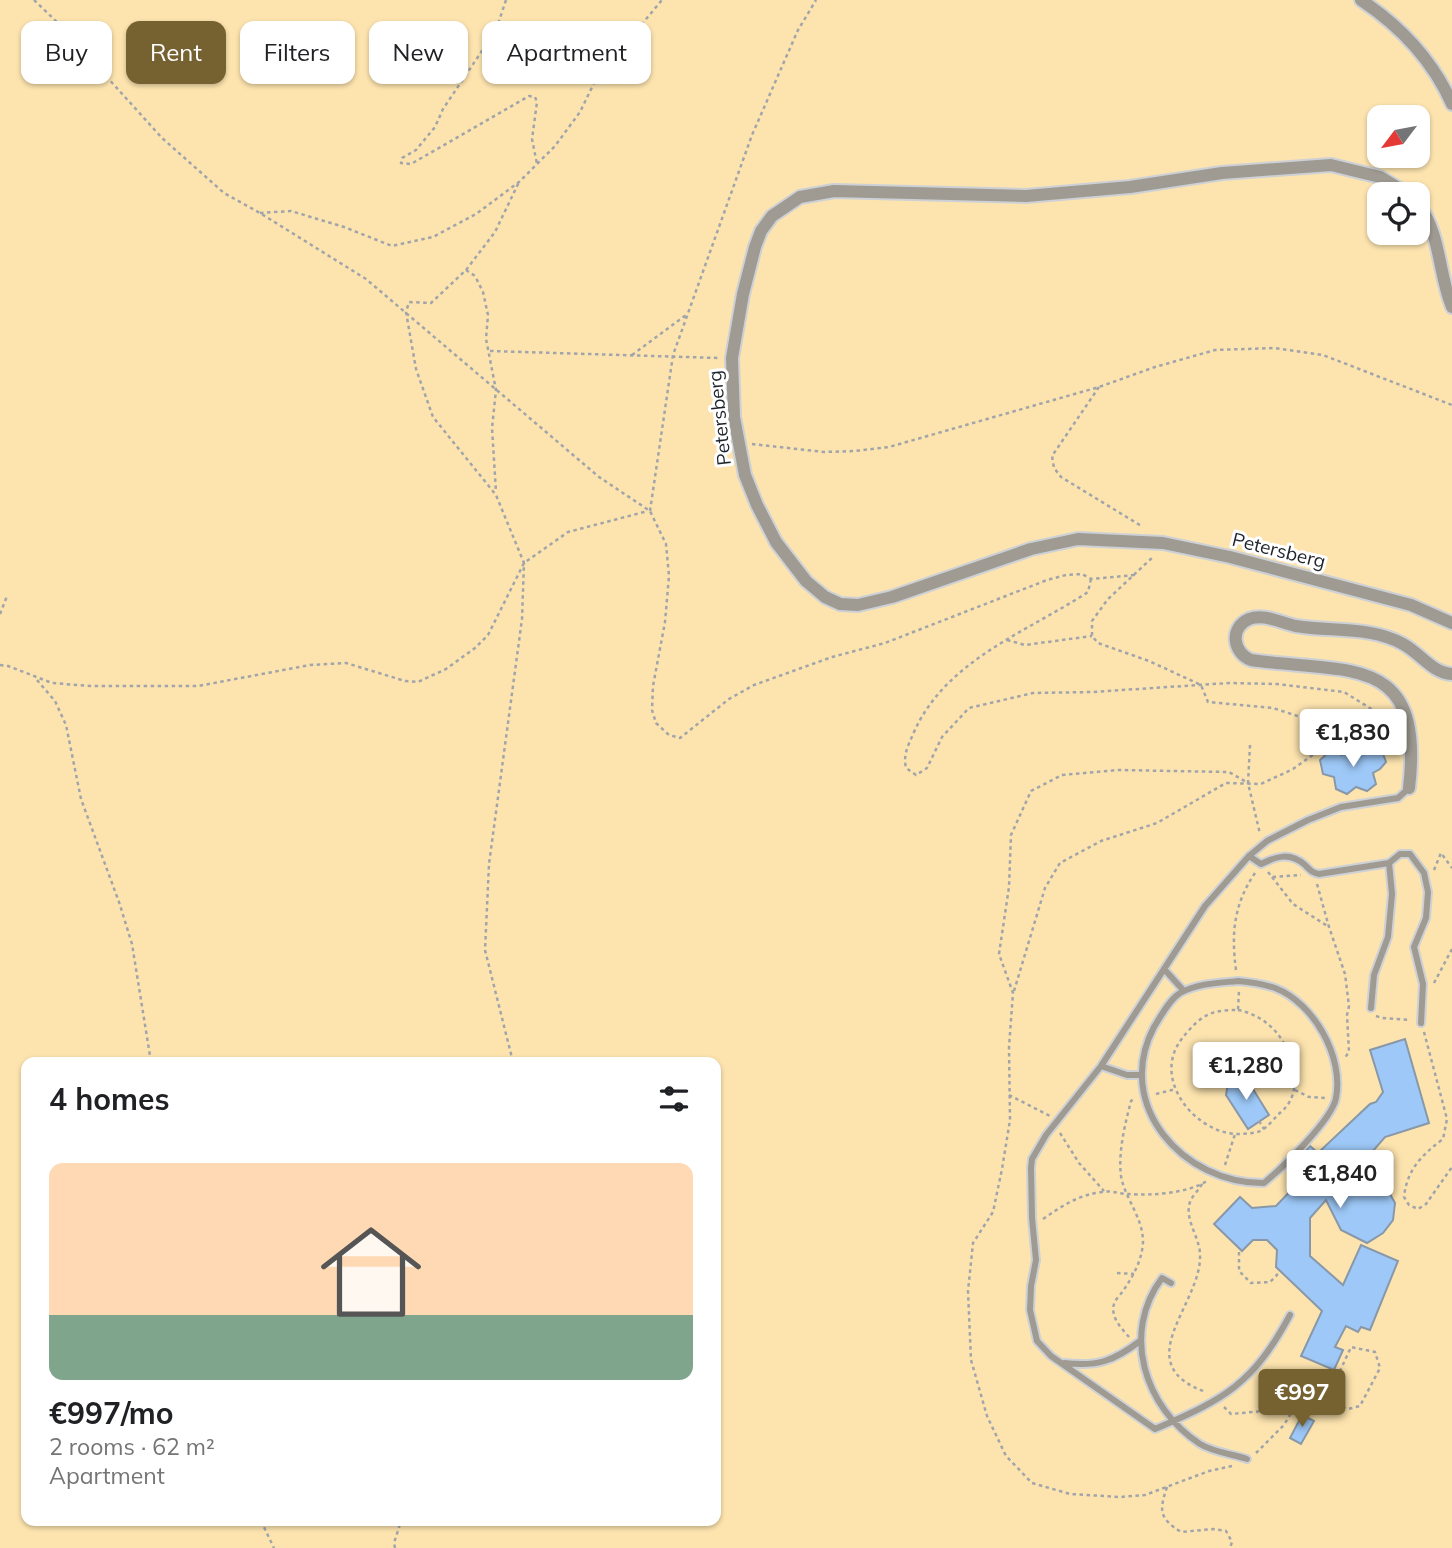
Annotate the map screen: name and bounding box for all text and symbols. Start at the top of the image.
chip: Buy [21,21,112,84]
chip: Rent [126,21,226,84]
chip: Filters [240,21,355,84]
chip: New [369,21,468,84]
chip: Apartment [482,21,651,84]
north arrow [1367,105,1430,168]
map controls [1367,105,1430,245]
button: locate [1367,182,1430,245]
street label: Petersberg [702,369,736,467]
street label: Petersberg [1230,527,1328,573]
pin: €1,830 [1296,710,1410,769]
text: €1,830 [1316,717,1390,746]
pin: €1,280 [1189,1042,1303,1102]
text: €1,280 [1209,1050,1283,1079]
text: 4 homes [49,1080,170,1118]
icon: filters [655,1080,693,1118]
pin: €1,840 [1283,1150,1397,1210]
text: €1,840 [1303,1158,1377,1187]
icon: home [308,1209,434,1335]
pin: €997 [1261,1370,1343,1429]
text: €997 [1274,1377,1330,1406]
text: €997/mo [49,1394,173,1432]
text: 2 rooms · 62 m² [49,1432,215,1461]
text: Apartment [49,1461,165,1490]

